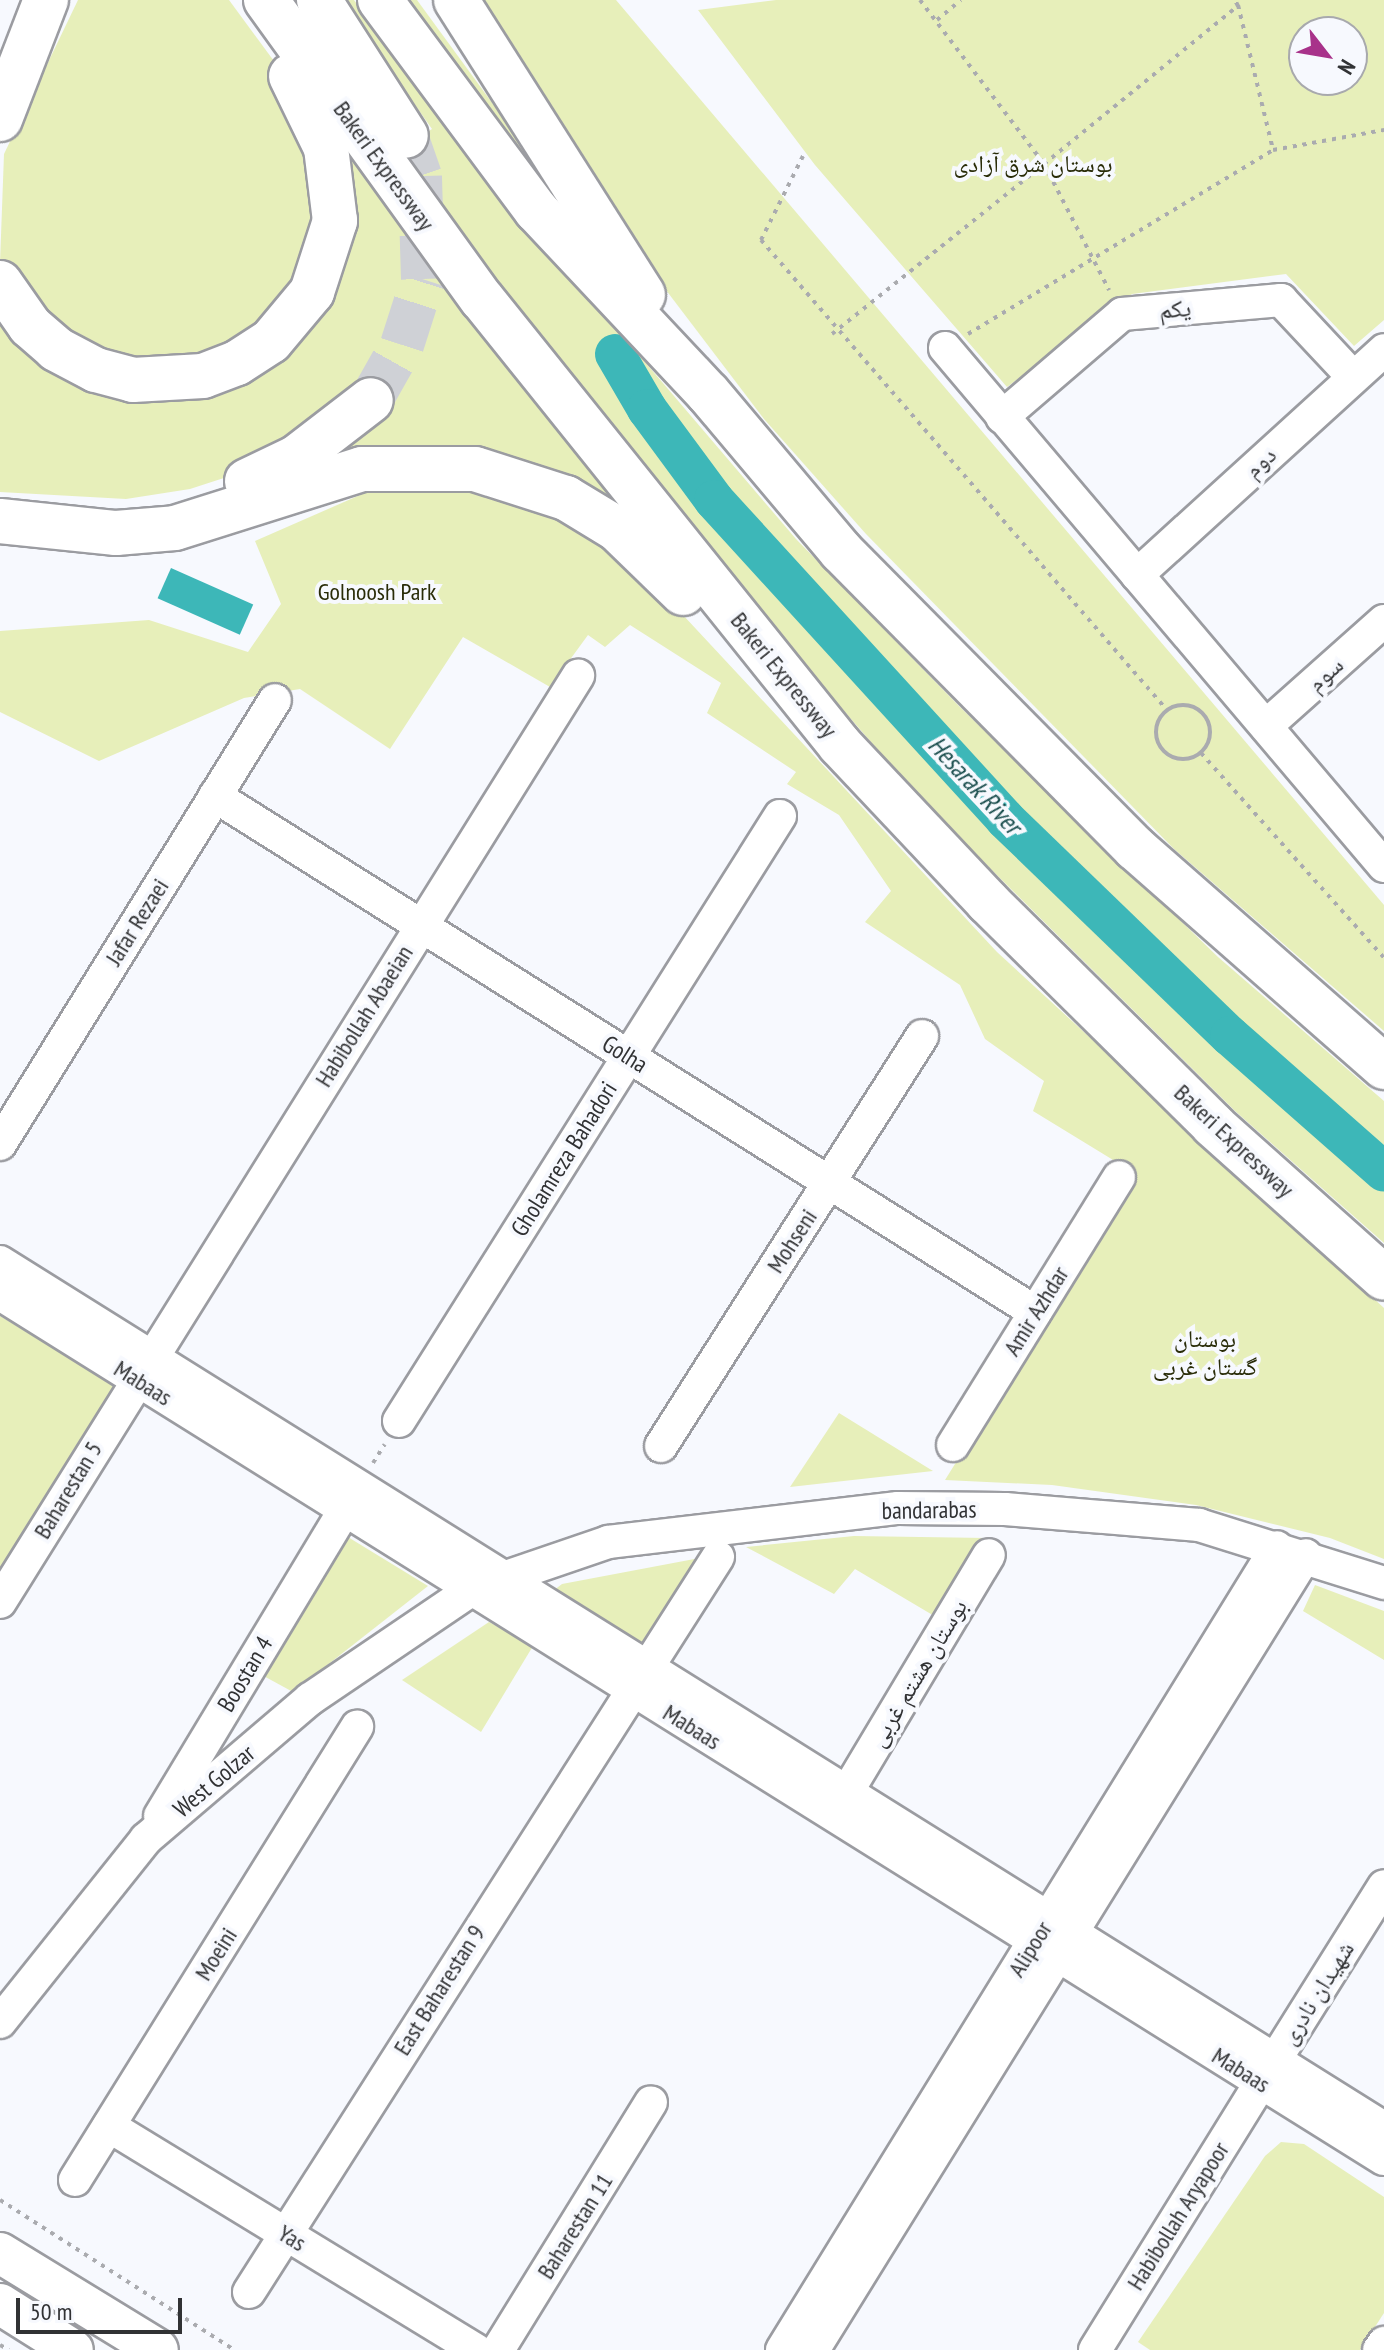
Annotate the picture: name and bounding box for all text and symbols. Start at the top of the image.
north arrow [1288,16,1368,96]
text: N [1332,55,1362,80]
street label: Bakeri Expressway [327,96,441,236]
park label: بوستان شرق آزادی [953,150,1113,178]
street label: یکم [1158,293,1192,325]
street label: دوم [1238,440,1282,484]
park label: Golnoosh Park [318,578,436,606]
street label: Bakeri Expressway [725,607,843,743]
street label: سوم [1301,650,1349,698]
water label: Hesarak River [922,729,1028,841]
street label: Jafar Rezaei [99,873,175,971]
street label: Habibollah Abaeian [309,940,419,1092]
street label: Golha [597,1029,653,1079]
street label: Gholamreza Bahadori [505,1076,623,1242]
street label: Bakeri Expressway [1168,1078,1300,1204]
street label: Mohseni [761,1204,823,1278]
street label: Amir Azhdar [997,1261,1075,1361]
park label: بوستان گستان غربی [1153,1325,1257,1381]
street label: Mabaas [109,1354,177,1412]
street label: Baharestan 5 [28,1436,108,1544]
street label: bandarabas [881,1495,977,1525]
street label: بوستان هشتم غربی [863,1594,973,1752]
street label: Boostan 4 [211,1631,279,1717]
street label: Mabaas [658,1698,726,1756]
street label: West Golzar [167,1739,261,1823]
street label: Alipoor [1002,1916,1058,1982]
street label: East Baharestan 9 [388,1920,490,2060]
street label: Moeini [189,1922,243,1986]
street label: شهیدان نادری [1274,1936,1360,2050]
street label: Mabaas [1207,2041,1275,2099]
street label: Habibollah Aryapoor [1121,2136,1235,2296]
street label: Baharestan 11 [531,2168,619,2284]
street label: Yas [273,2219,311,2257]
scale bar [20,2282,186,2332]
text: 50 m [30,2296,72,2327]

